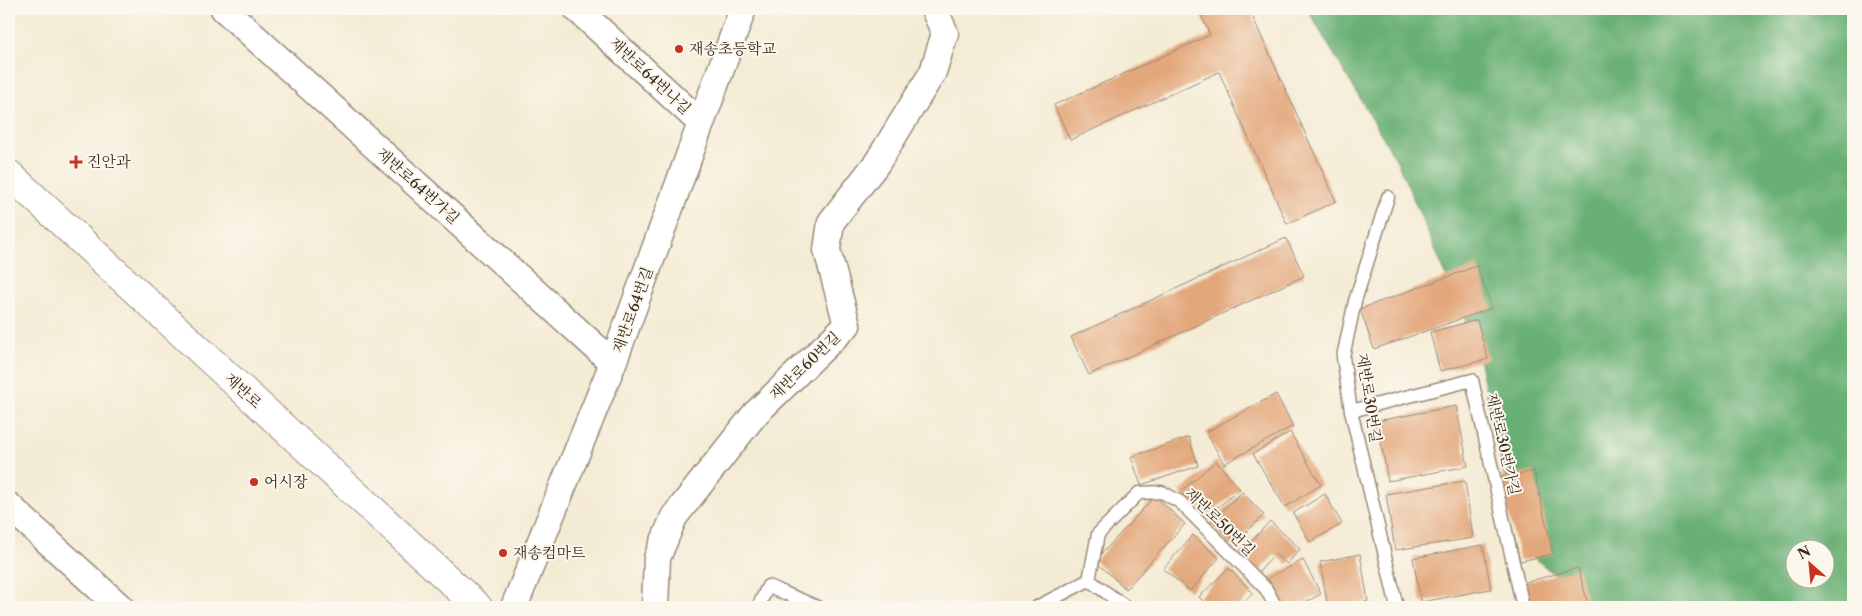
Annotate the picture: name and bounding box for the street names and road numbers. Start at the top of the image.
street label: 재반로64번나길 [606,33,695,118]
street label: 재반로64번가길 [373,144,463,228]
street label: 재반로64번길 [608,264,657,355]
street label: 재반로60번길 [765,327,844,404]
street label: 재반로30번길 [1353,352,1386,444]
street label: 재반로 [221,369,266,413]
street label: 재반로30번가길 [1482,391,1525,497]
street label: 재반로50번길 [1181,484,1259,560]

